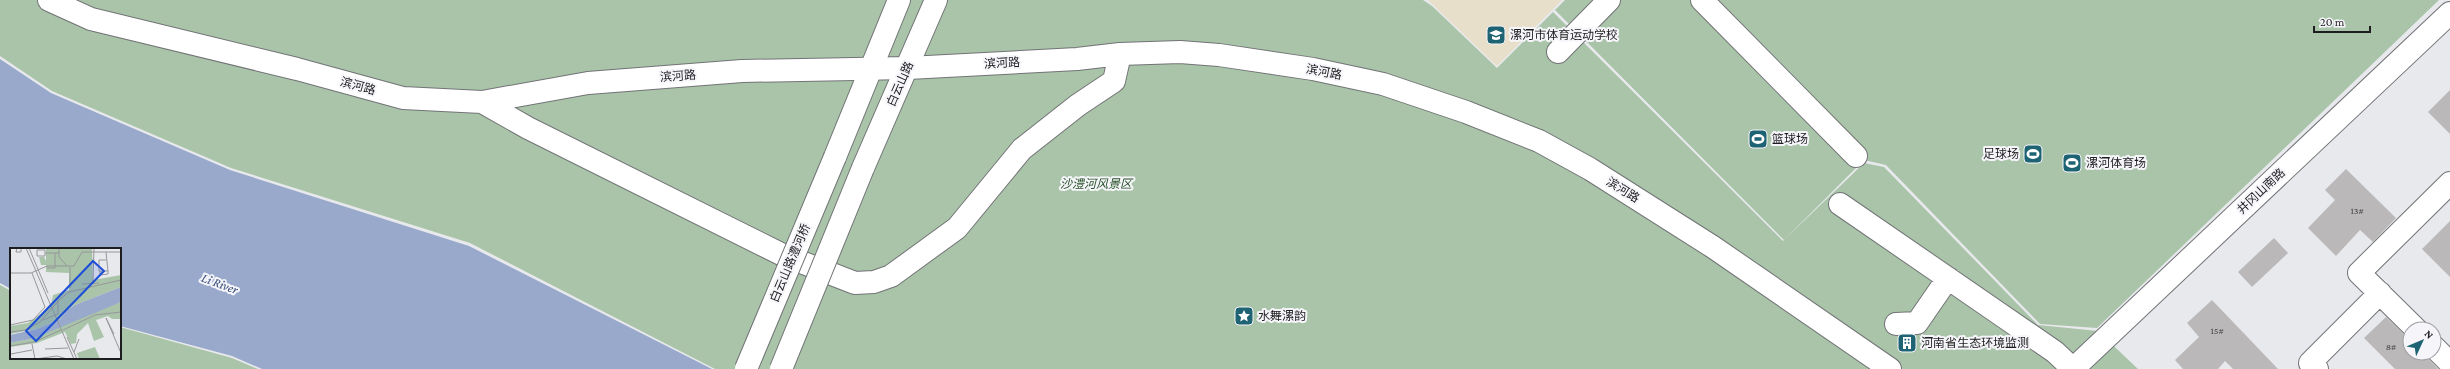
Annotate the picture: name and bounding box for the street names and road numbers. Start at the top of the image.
street label: 滨河路 [984,55,1020,71]
street label: 白云山路 [884,59,916,109]
street label: 滨河路 [1305,62,1343,82]
street label: 滨河路 [660,68,696,84]
street label: 滨河路 [339,75,377,97]
street label: 井冈山南路 [2234,165,2288,217]
street label: 滨河路 [1604,175,1642,205]
street label: 白云山路澧河桥 [767,222,813,304]

